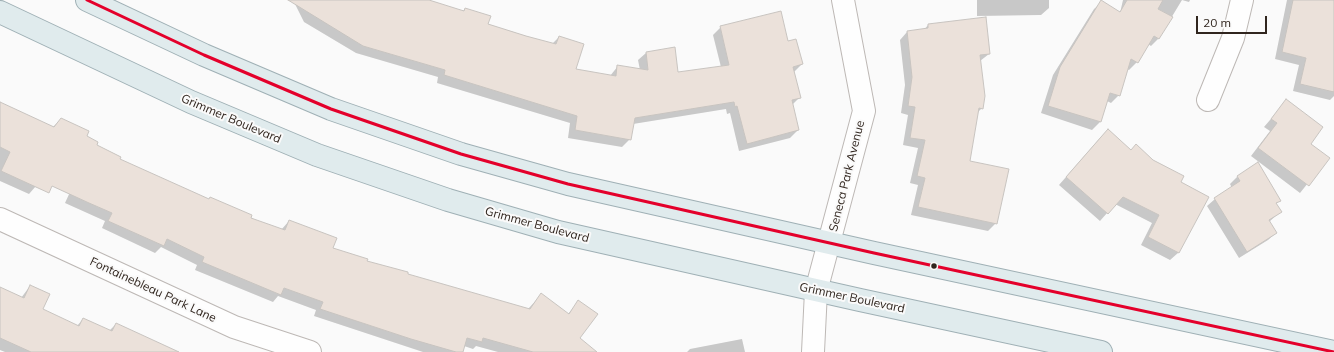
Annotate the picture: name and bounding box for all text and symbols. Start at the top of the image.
scale bar [1198,8,1269,34]
text: 20 m [1203,15,1231,30]
street label: Grimmer Boulevard [179,91,283,147]
street label: Seneca Park Avenue [826,119,868,233]
street label: Grimmer Boulevard [483,204,591,246]
street label: Fontainebleau Park Lane [88,254,218,326]
unlabelled marker [929,261,939,271]
street label: Grimmer Boulevard [798,280,906,316]

